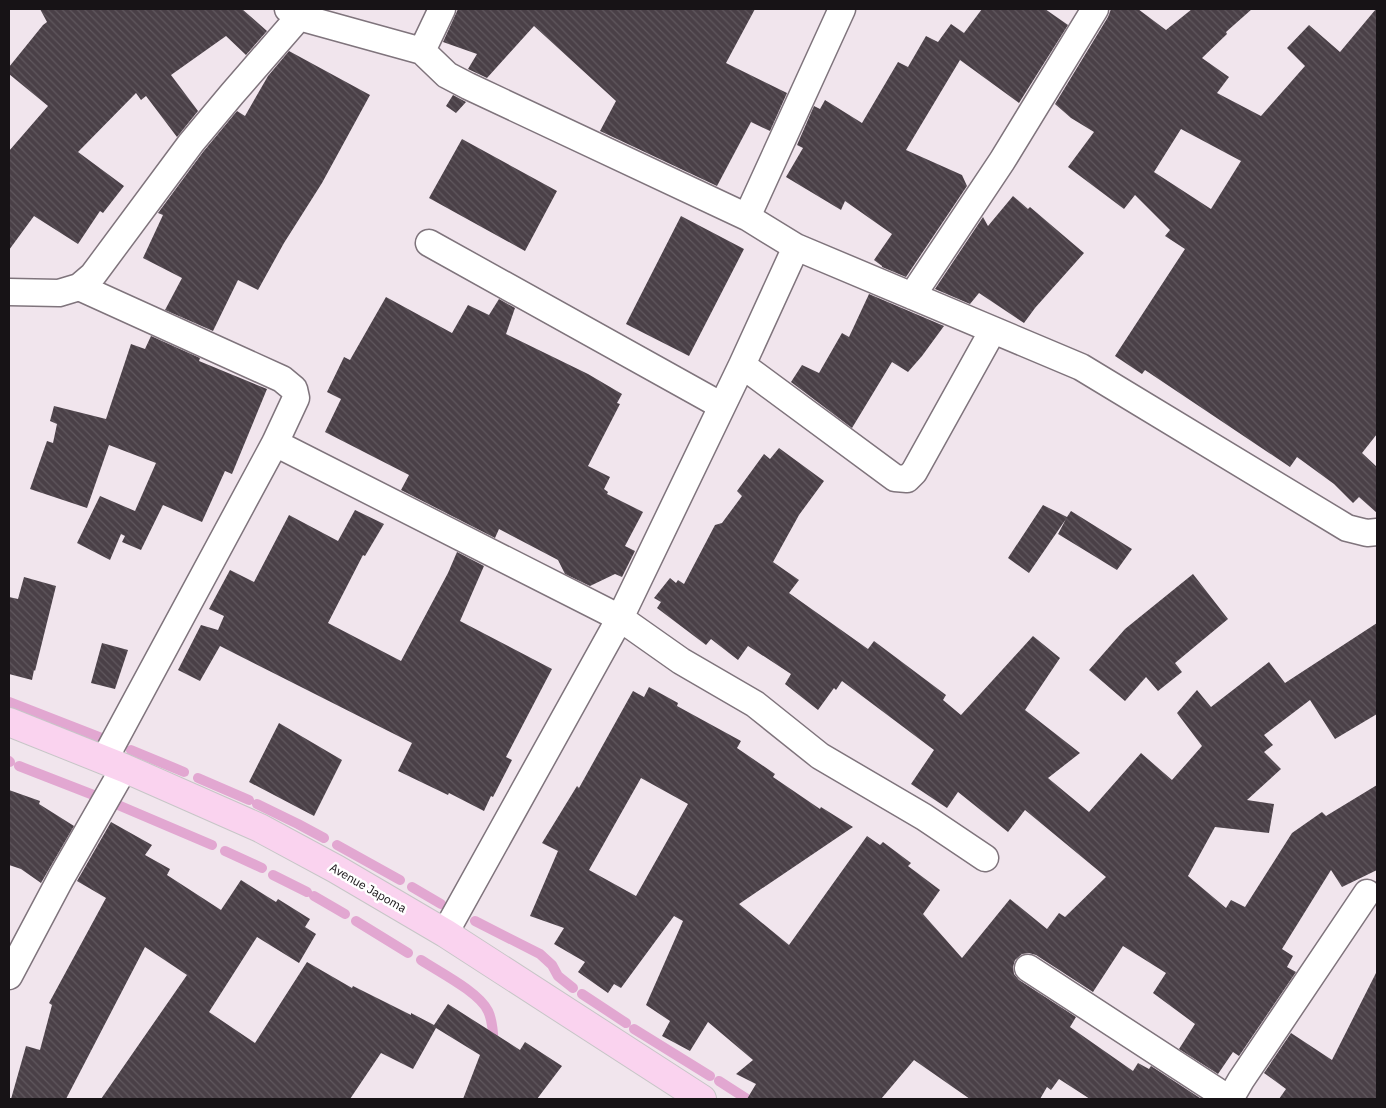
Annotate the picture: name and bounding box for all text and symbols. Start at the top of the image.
street label: Avenue Japoma [327,860,410,916]

